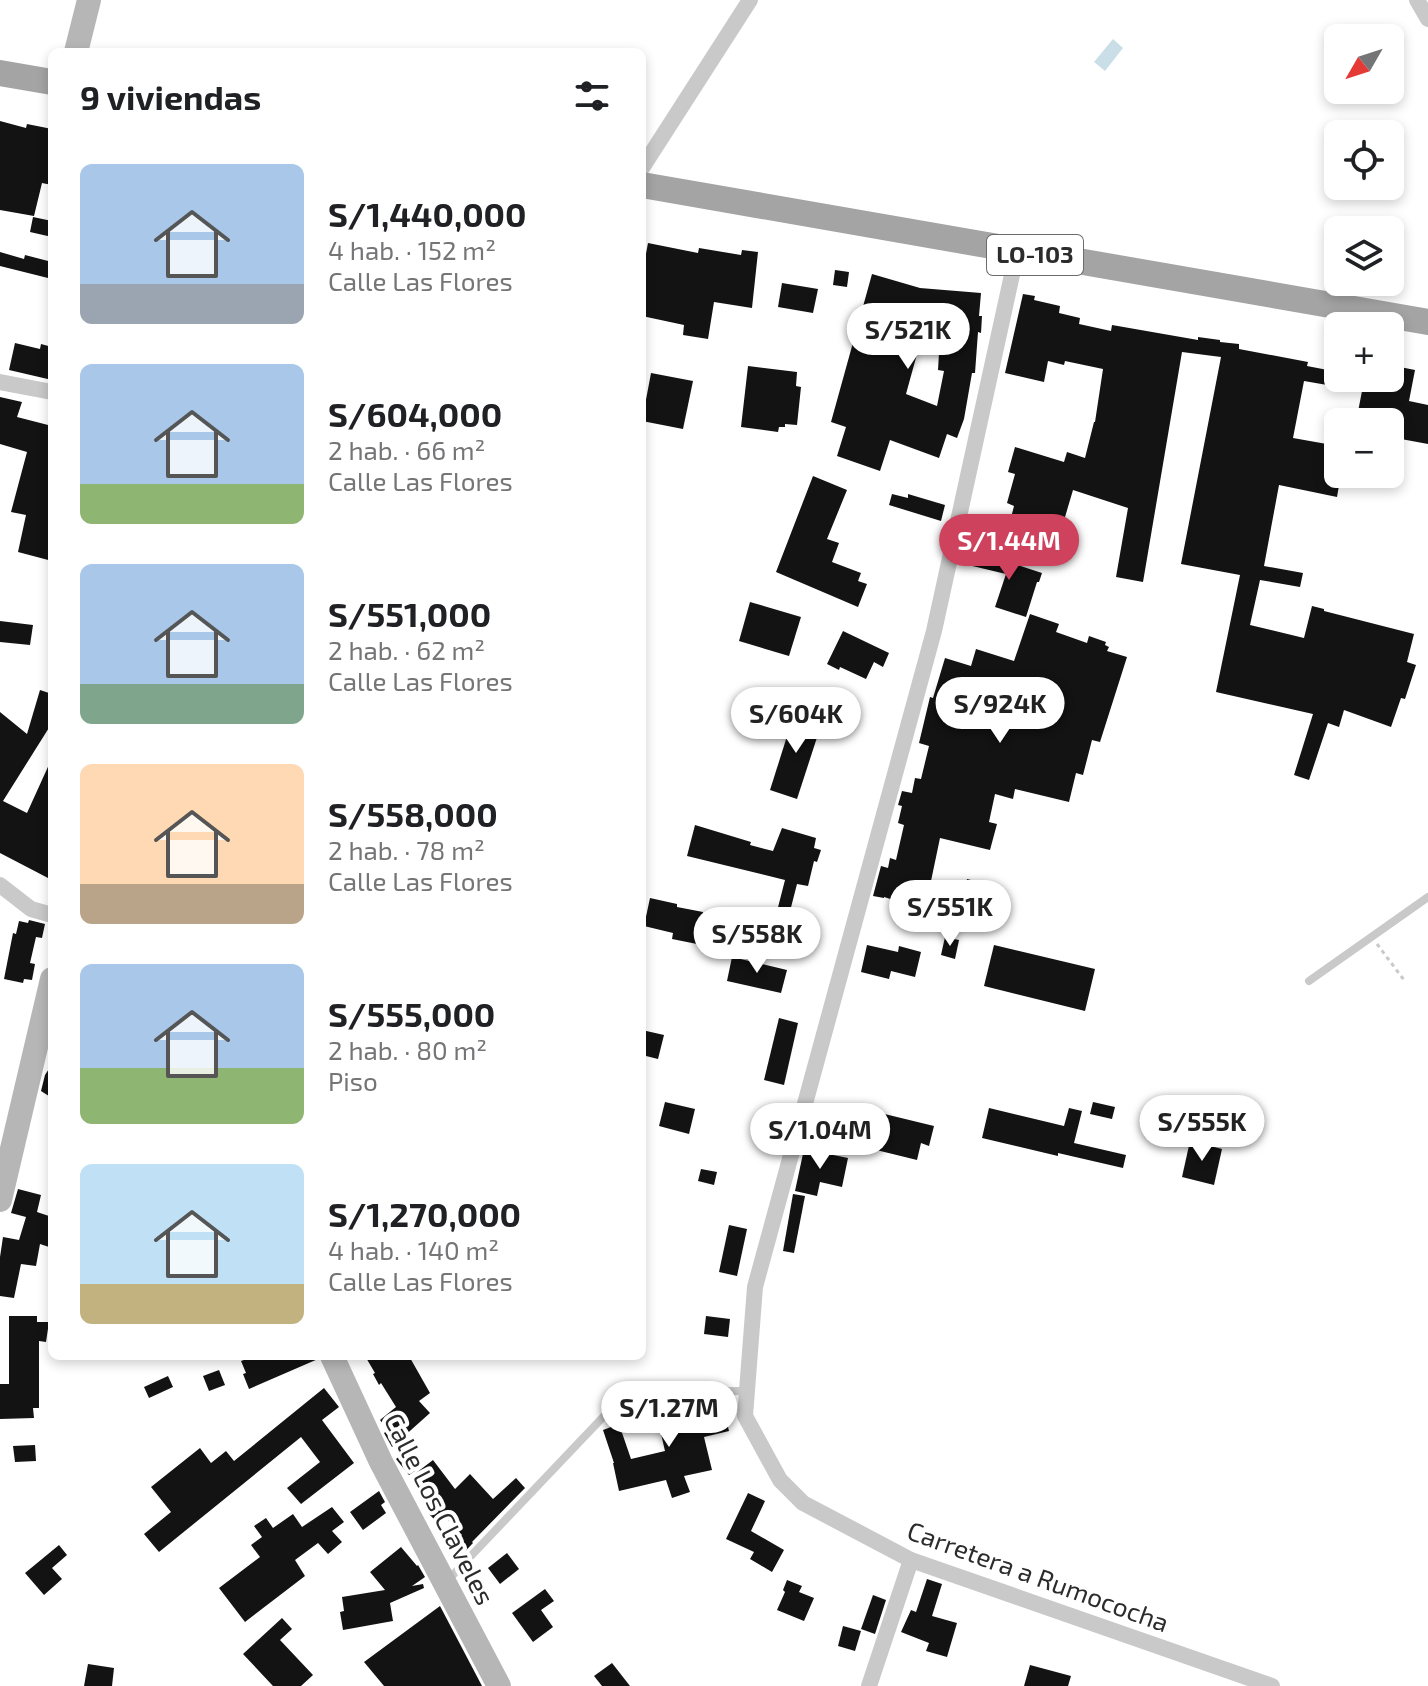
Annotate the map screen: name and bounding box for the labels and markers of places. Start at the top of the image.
pin: S/521K [843,303,973,371]
pin: S/1.44M [935,514,1083,582]
pin: S/924K [935,677,1065,745]
pin: S/604K [731,687,861,755]
pin: S/551K [885,880,1015,948]
pin: S/558K [692,907,822,975]
pin: S/555K [1137,1095,1267,1163]
pin: S/1.04M [746,1103,894,1171]
pin: S/1.27M [595,1381,743,1449]

